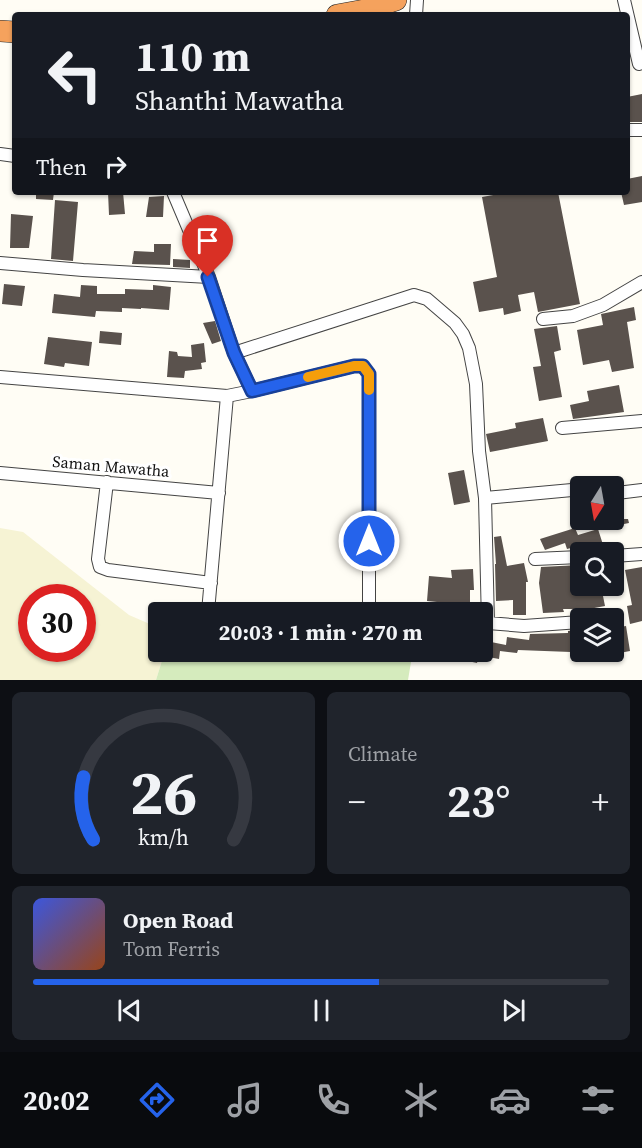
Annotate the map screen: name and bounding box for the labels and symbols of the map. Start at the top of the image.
pin [182,215,233,277]
street label: Saman Mawatha [52,450,171,482]
north arrow [570,476,624,530]
position arrow [337,509,401,573]
speed limit sign: 30 [18,584,96,662]

